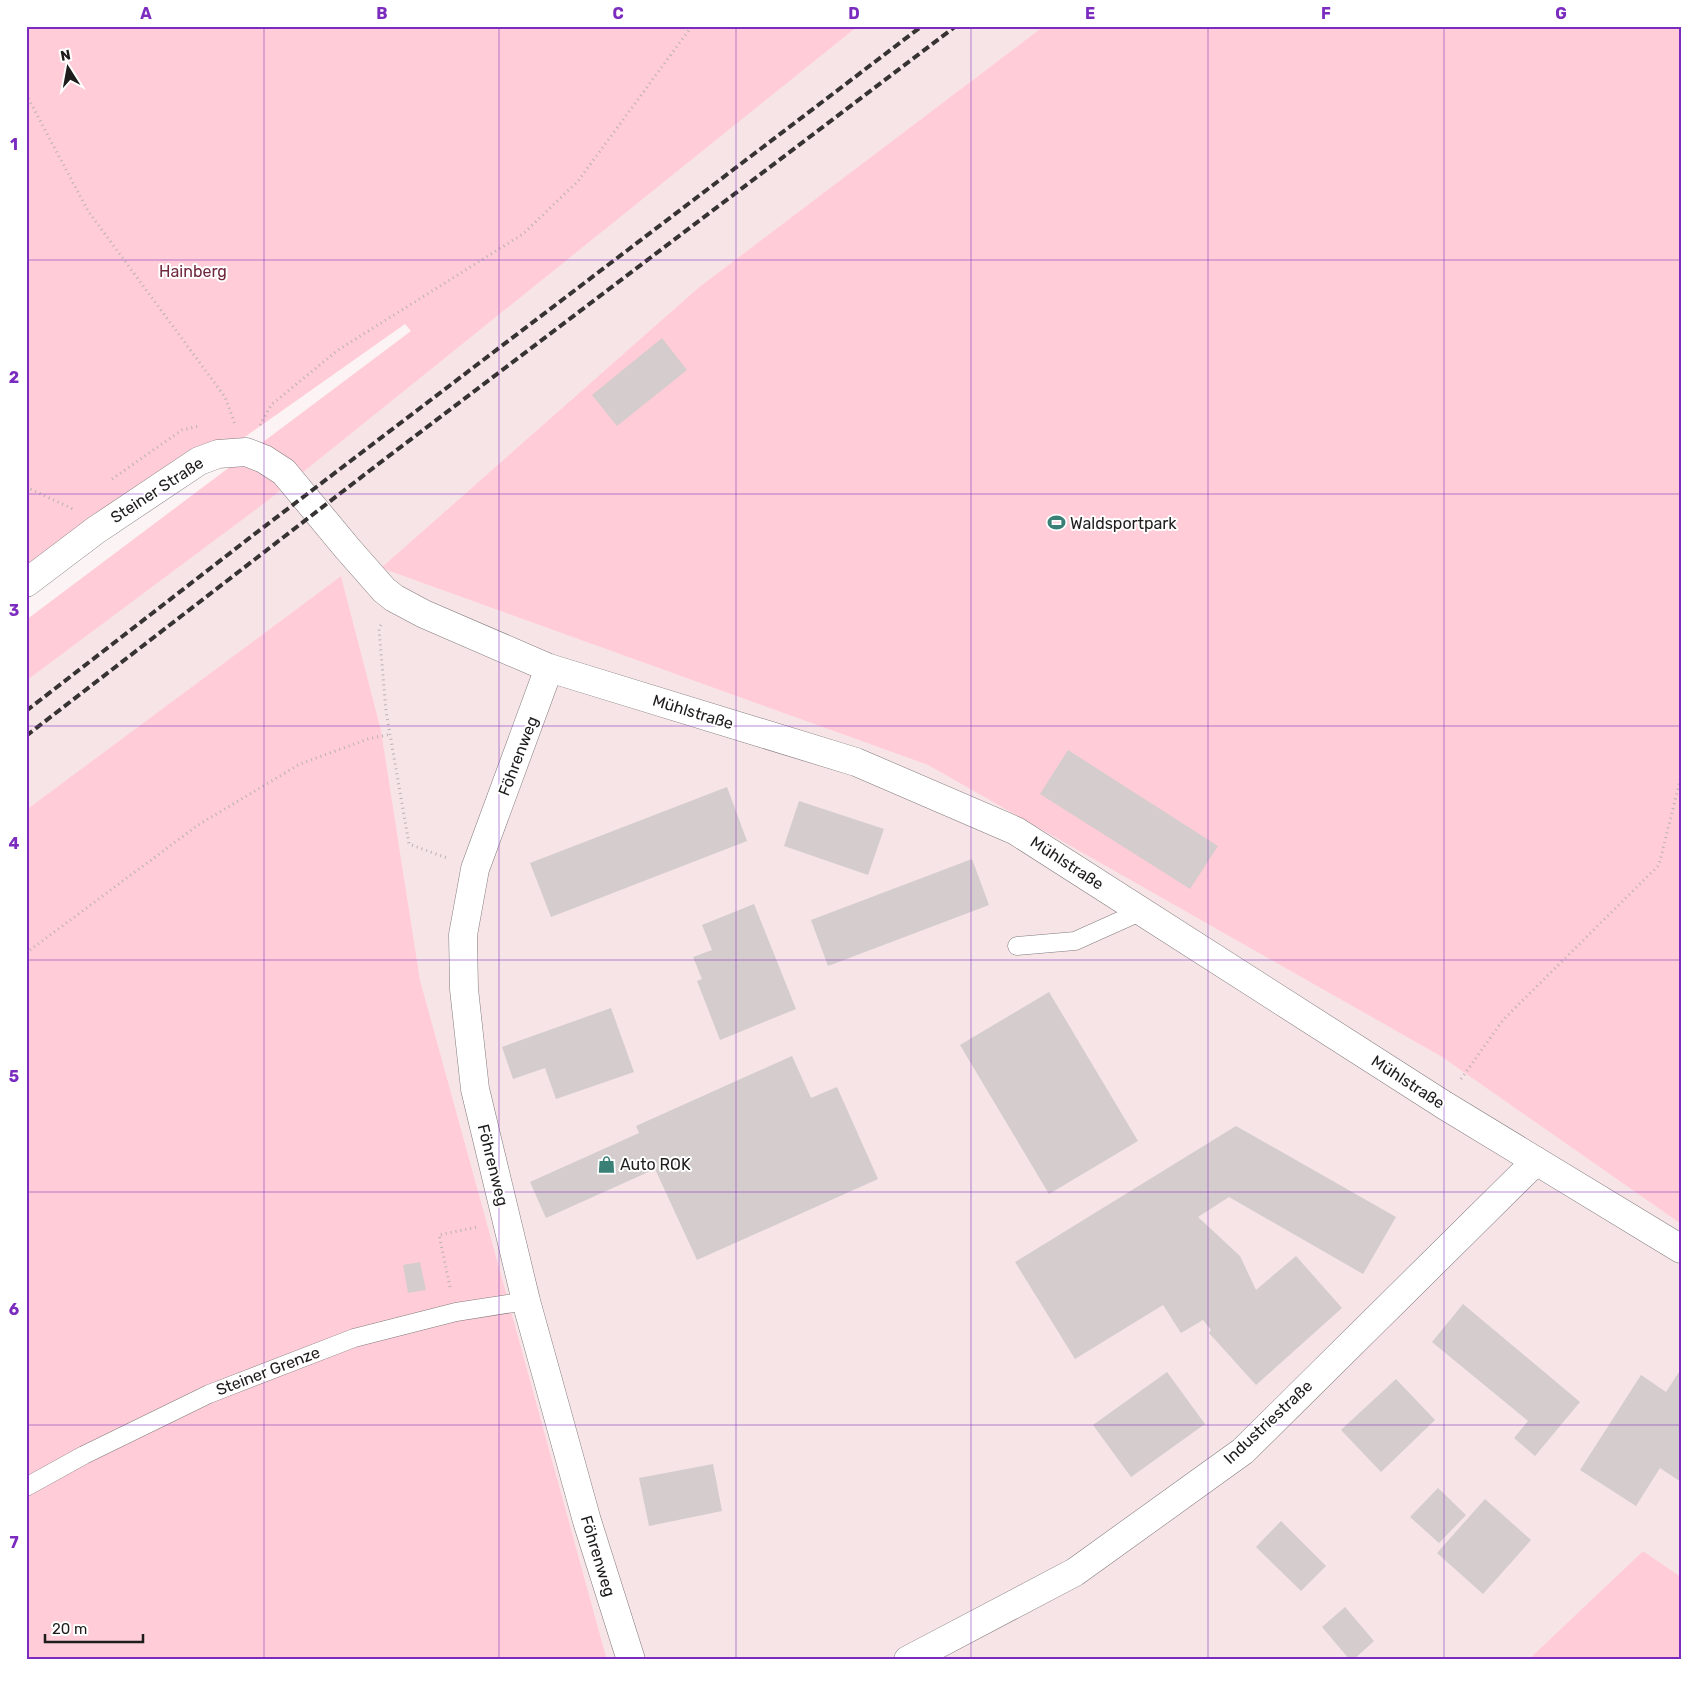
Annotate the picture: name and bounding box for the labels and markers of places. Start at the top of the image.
sports icon: Waldsportpark [1046,513,1066,533]
place label: Waldsportpark [1070,514,1177,533]
shop icon: Auto ROK [596,1154,616,1174]
place label: Auto ROK [620,1155,691,1174]

